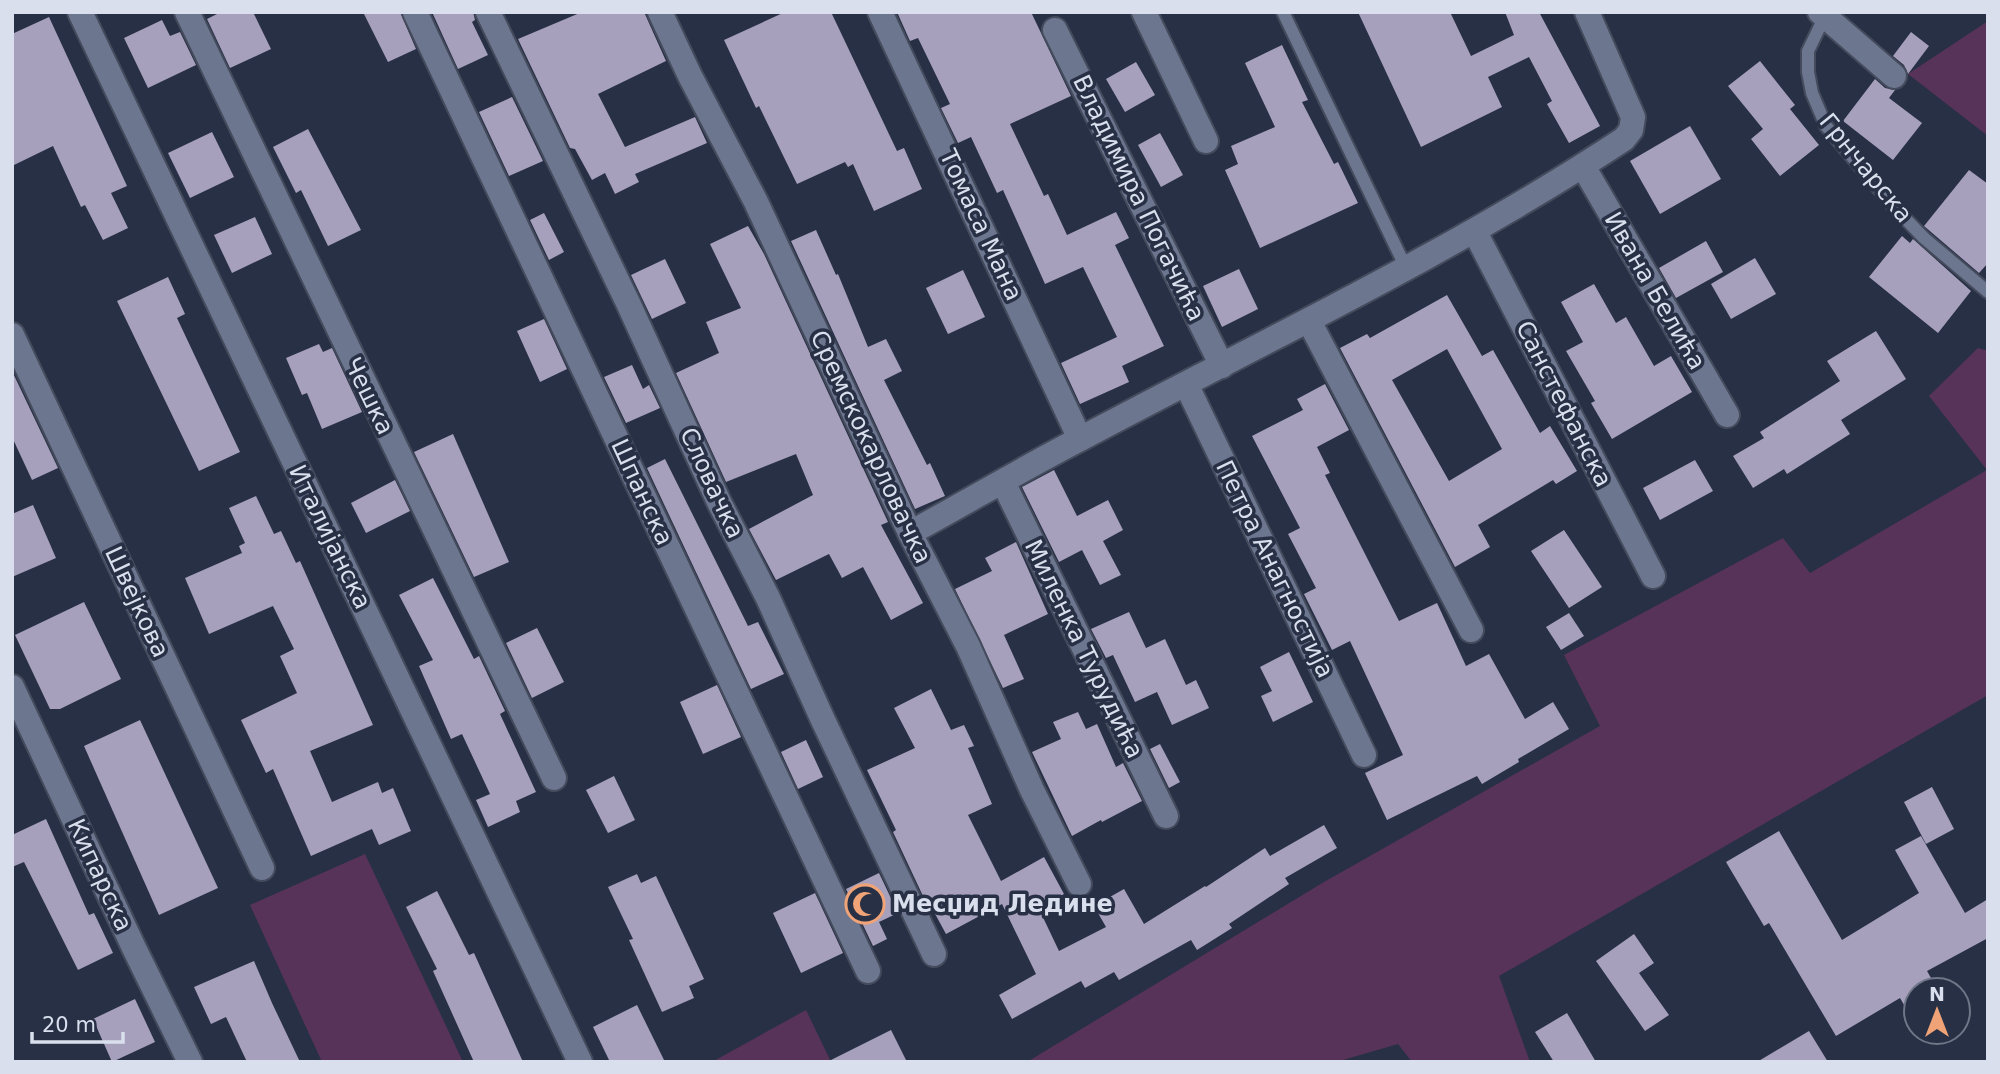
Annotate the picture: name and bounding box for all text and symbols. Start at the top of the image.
street label: Владимира Погачића [1067,70,1211,326]
street label: Грнчарска [1814,108,1918,228]
street label: Томаса Мана [933,144,1028,305]
street label: Ивана Белића [1599,207,1711,375]
street label: Санстефанска [1510,316,1618,492]
street label: Сремскокарловачка [805,326,937,568]
street label: Чешка [338,353,400,439]
street label: Словачка [674,423,750,543]
street label: Шпанска [605,434,679,550]
street label: Петра Анагностија [1210,456,1340,682]
street label: Италијанска [283,460,377,614]
street label: Миленка Турудића [1019,535,1149,763]
street label: Швејкова [99,542,175,662]
street label: Кипарска [62,814,138,936]
mosque icon: Месџид Ледине [844,883,886,925]
place label: Месџид Ледине [892,890,1113,918]
north arrow [1902,976,1972,1046]
text: N [1929,983,1945,1005]
scale bar [32,1000,122,1044]
text: 20 m [42,1013,96,1037]

